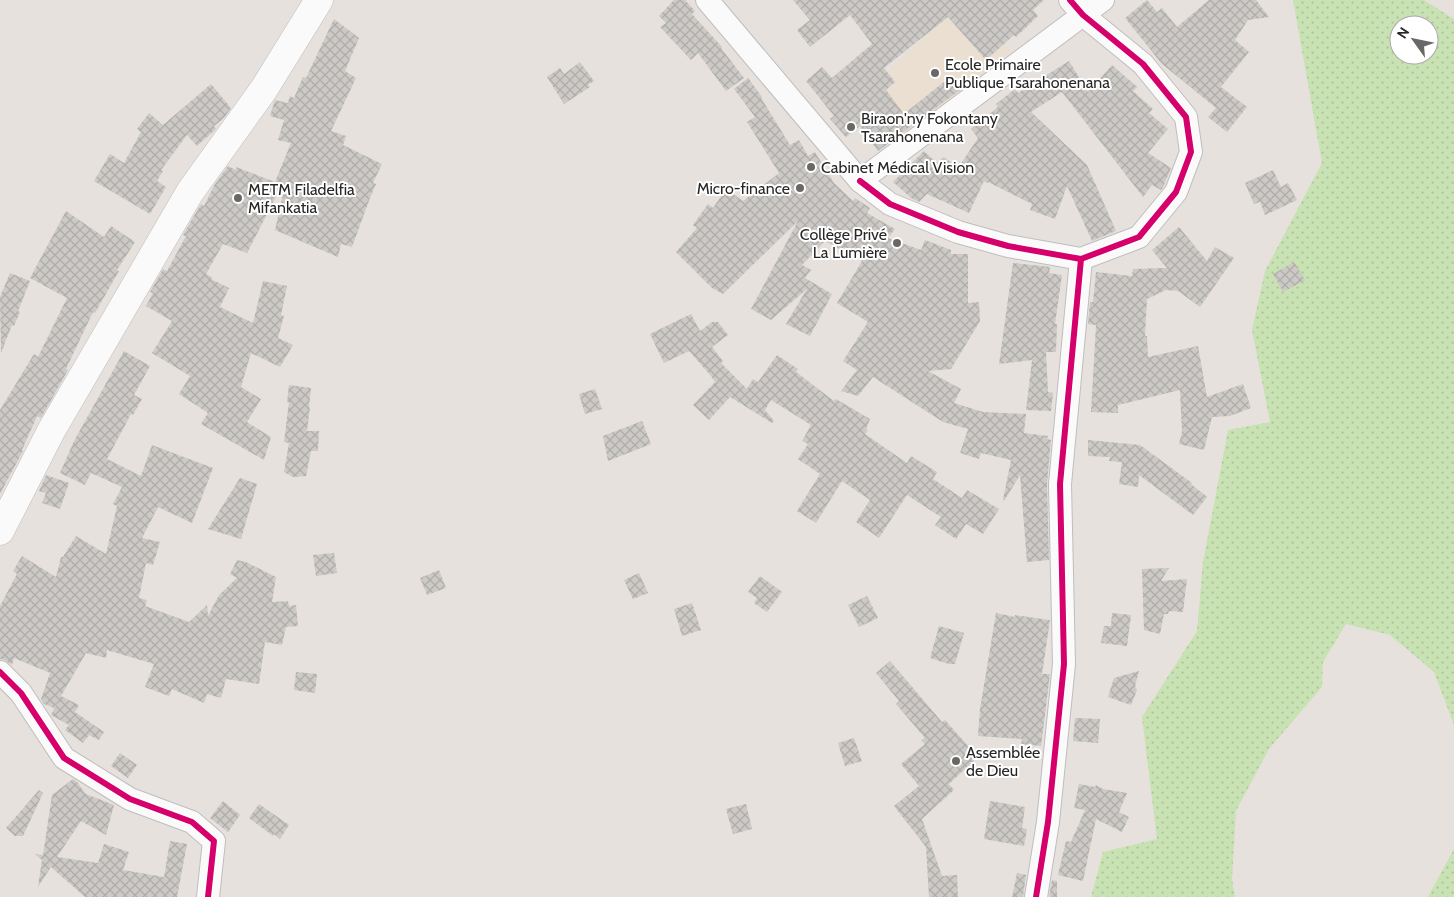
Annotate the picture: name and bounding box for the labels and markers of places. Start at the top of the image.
place label: Ecole Primaire Publique Tsarahonenana [945,55,1110,92]
marker: Ecole Primaire Publique Tsarahonenana [929,67,941,79]
place label: Biraon'ny Fokontany Tsarahonenana [861,109,998,146]
marker: Biraon'ny Fokontany Tsarahonenana [845,121,857,133]
place label: Cabinet Médical Vision [821,158,974,177]
marker: Cabinet Médical Vision [805,161,817,173]
place label: Micro-finance [697,179,790,198]
place label: METM Filadelfia Mifankatia [248,180,355,217]
marker: Micro-finance [794,182,806,194]
marker: METM Filadelfia Mifankatia [232,192,244,204]
place label: Collège Privé La Lumière [800,225,887,262]
marker: Collège Privé La Lumière [891,237,903,249]
place label: Assemblée de Dieu [966,743,1040,780]
marker: Assemblée de Dieu [950,755,962,767]

